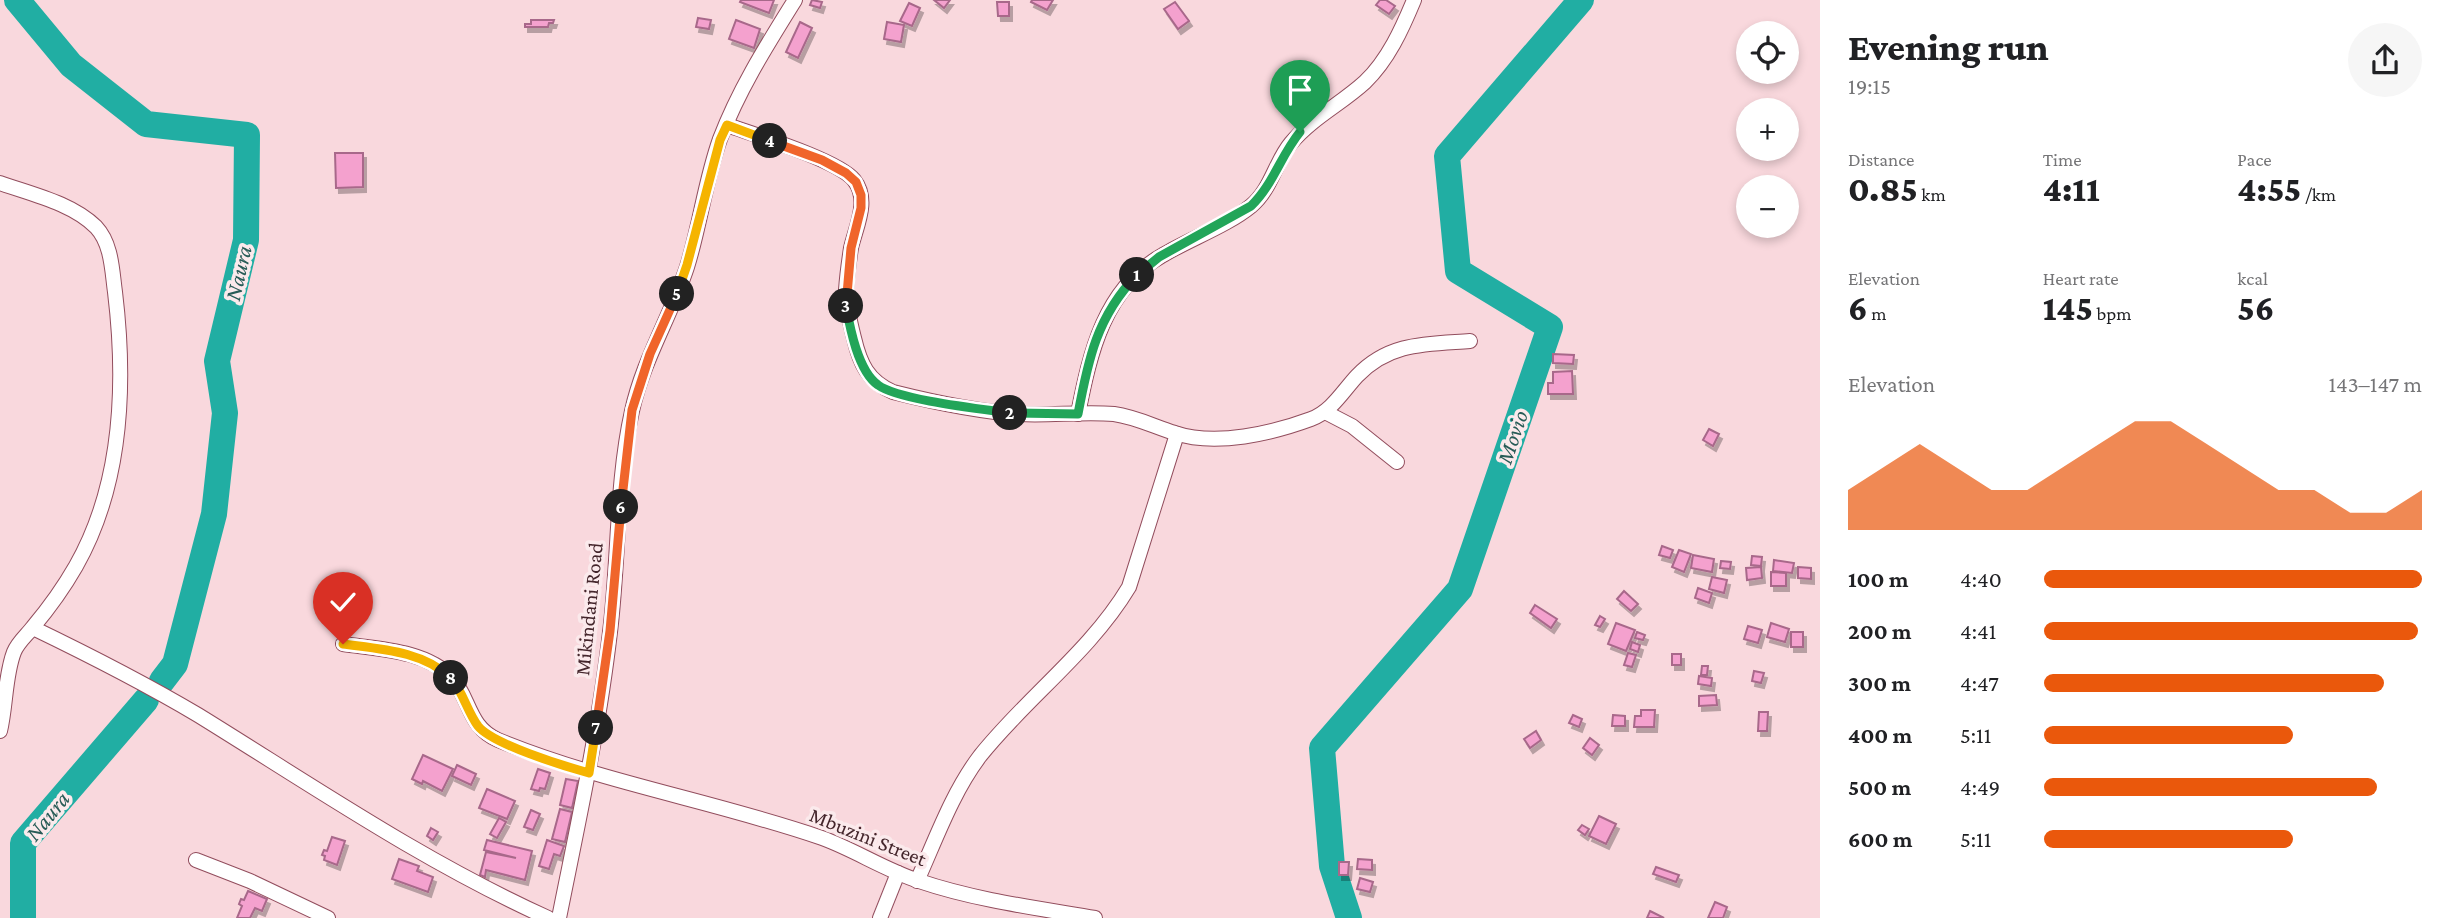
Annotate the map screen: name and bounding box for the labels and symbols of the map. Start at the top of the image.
pin [1270,60,1330,132]
pin: 4 [752,124,788,158]
water label: Naura [219,243,257,303]
pin: 1 [1120,258,1154,292]
pin: 5 [660,276,694,312]
pin: 3 [828,288,864,324]
pin: 2 [992,396,1028,430]
water label: Movio [1491,407,1533,468]
pin: 6 [604,490,638,524]
street label: Mikindani Road [570,541,608,677]
pin [313,572,373,644]
pin: 8 [434,660,468,696]
pin: 7 [578,710,614,746]
water label: Naura [19,786,75,846]
street label: Mbuzini Street [806,803,931,872]

